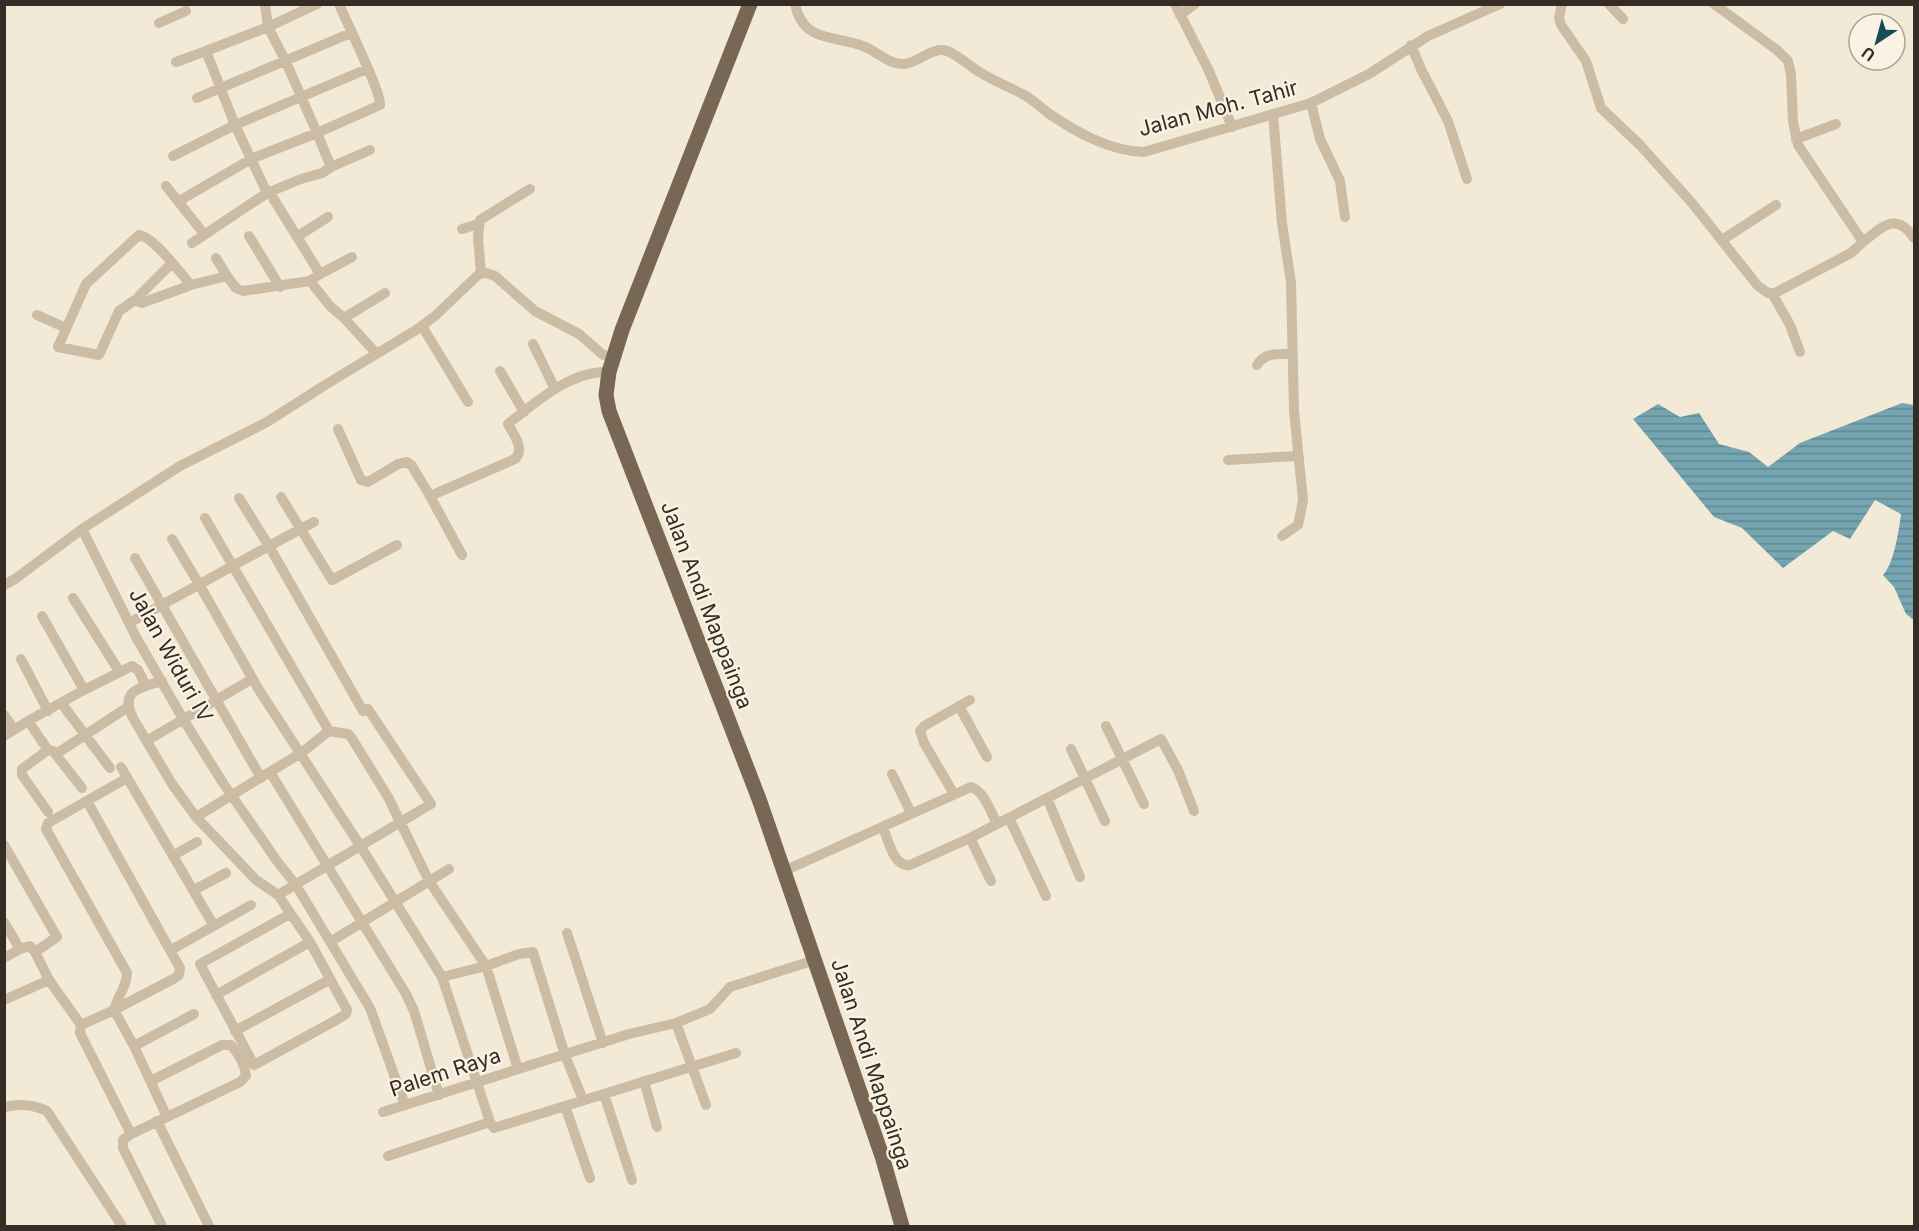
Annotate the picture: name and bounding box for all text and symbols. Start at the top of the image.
north arrow [1847,12,1907,72]
text: U [1858,43,1879,66]
street label: Jalan Moh. Tahir [1135,75,1301,141]
street label: Jalan Andi Mappainga [656,498,758,712]
street label: Jalan Widuri IV [124,584,218,726]
street label: Jalan Andi Mappainga [826,955,918,1173]
street label: Palem Raya [386,1042,504,1102]

